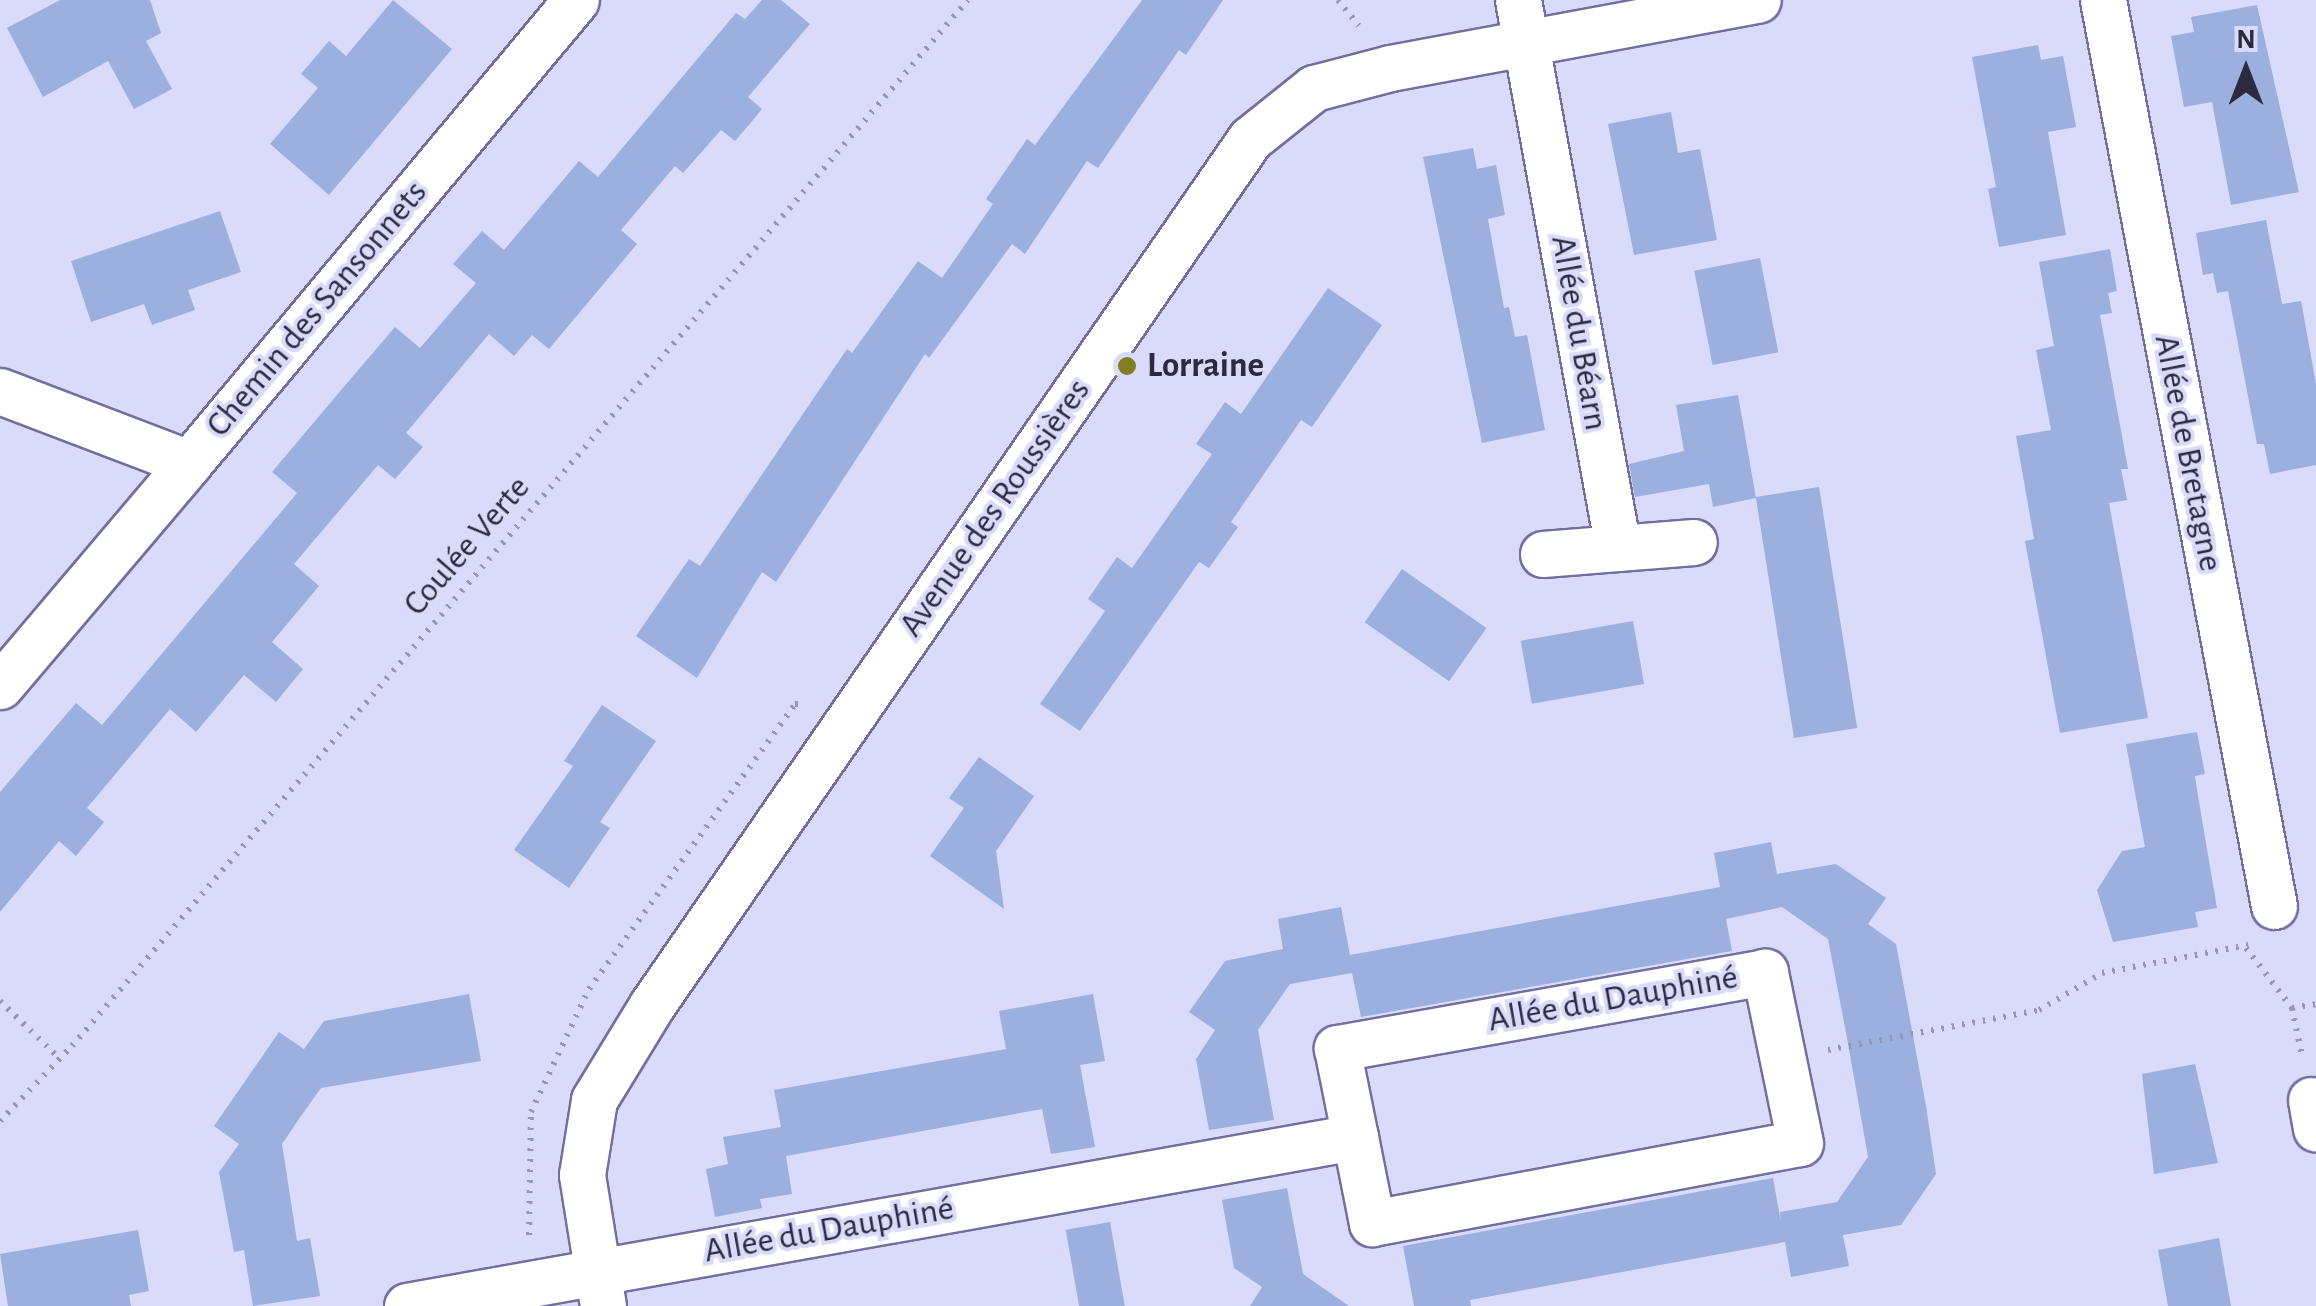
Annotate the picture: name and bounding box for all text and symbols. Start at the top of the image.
north arrow [2196,20,2296,120]
text: N [2236,26,2256,54]
street label: Chemin des Sansonnets [198,172,436,446]
street label: Allée du Béarn [1541,232,1617,434]
street label: Allée de Bretagne [2144,331,2232,575]
place label: Lorraine [1147,345,1264,387]
marker: Lorraine [1116,355,1138,377]
street label: Avenue des Roussières [890,371,1100,645]
street label: Coulée Verte [395,467,539,625]
street label: Allée du Dauphiné [1485,956,1741,1042]
street label: Allée du Dauphiné [701,1187,957,1273]

